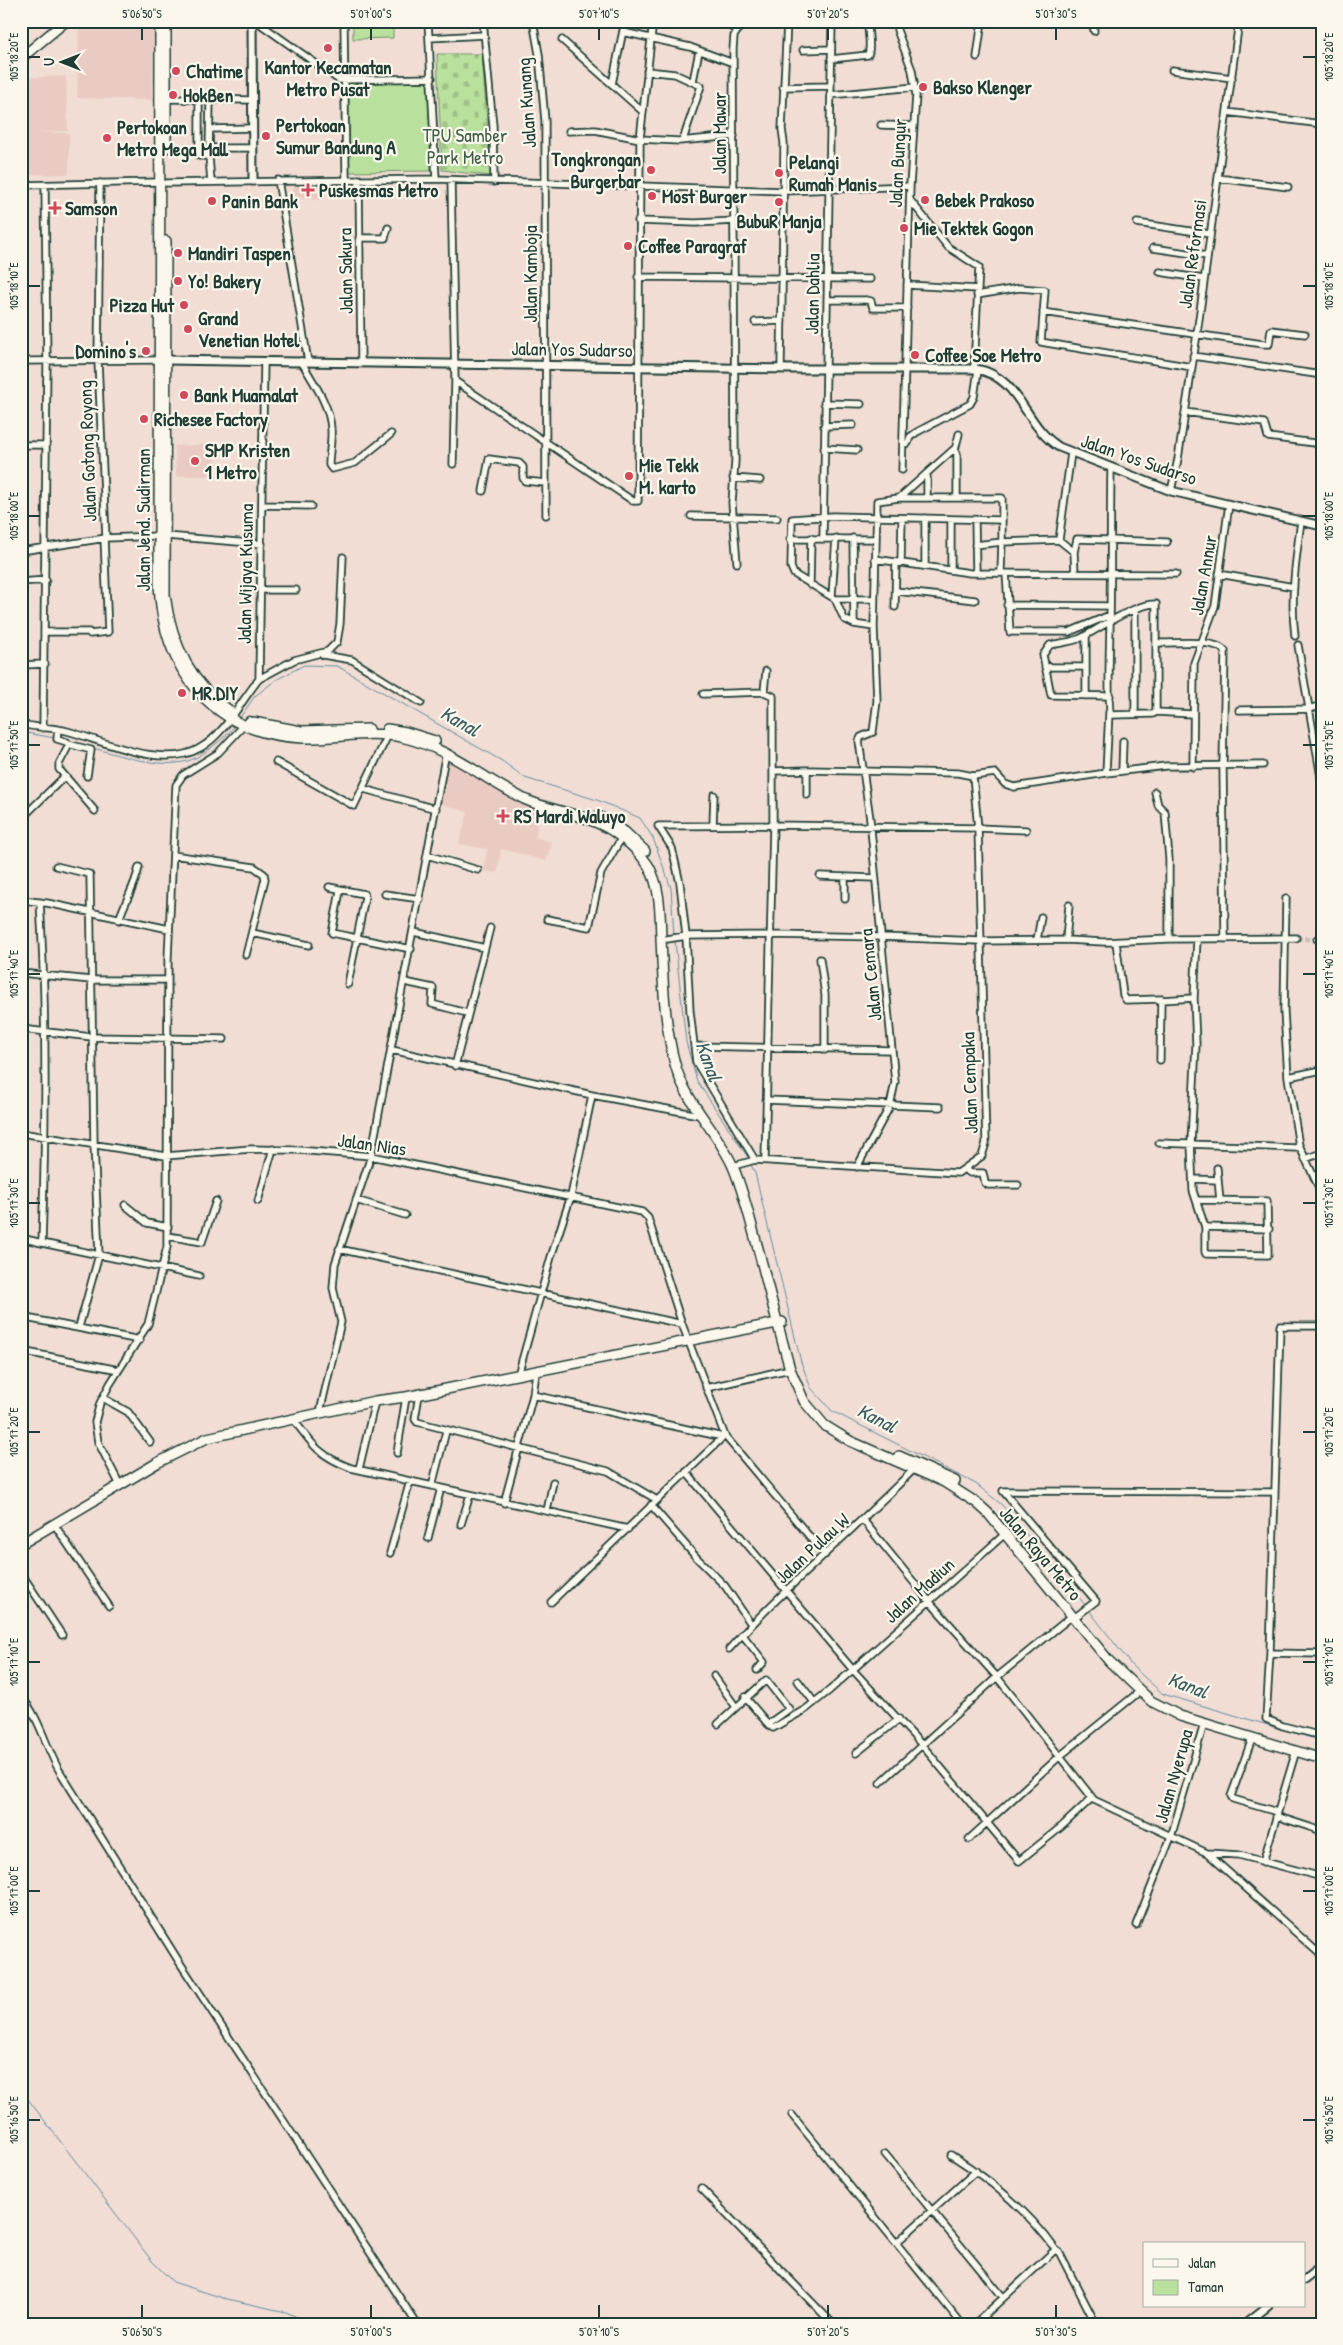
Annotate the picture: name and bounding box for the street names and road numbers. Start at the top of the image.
street label: Jalan Kunang [510,57,542,149]
street label: Jalan Mawar [706,91,732,174]
street label: Jalan Bungur [882,117,912,208]
street label: Jalan Reformasi [1171,198,1213,310]
street label: Jalan Kamboja [517,225,543,323]
street label: Jalan Sakura [331,227,359,314]
street label: Jalan Dahlia [798,253,826,335]
street label: Jalan Yos Sudarso [511,335,633,363]
street label: Jalan Gotong Royong [72,380,102,522]
street label: Jalan Yos Sudarso [1077,427,1201,491]
street label: Jalan Jend. Sudirman [130,448,156,592]
street label: Jalan Wijaya Kusuma [231,503,259,644]
street label: Jalan Annur [1183,532,1223,617]
street label: Jalan Cemara [852,927,888,1023]
street label: Jalan Cempaka [954,1031,984,1134]
street label: Jalan Nias [336,1126,408,1162]
street label: Jalan Raya Metro [994,1500,1089,1606]
street label: Jalan Pulau W [769,1507,855,1589]
street label: Jalan Madiun [878,1551,960,1629]
street label: Jalan Nyerupa [1147,1726,1199,1826]

